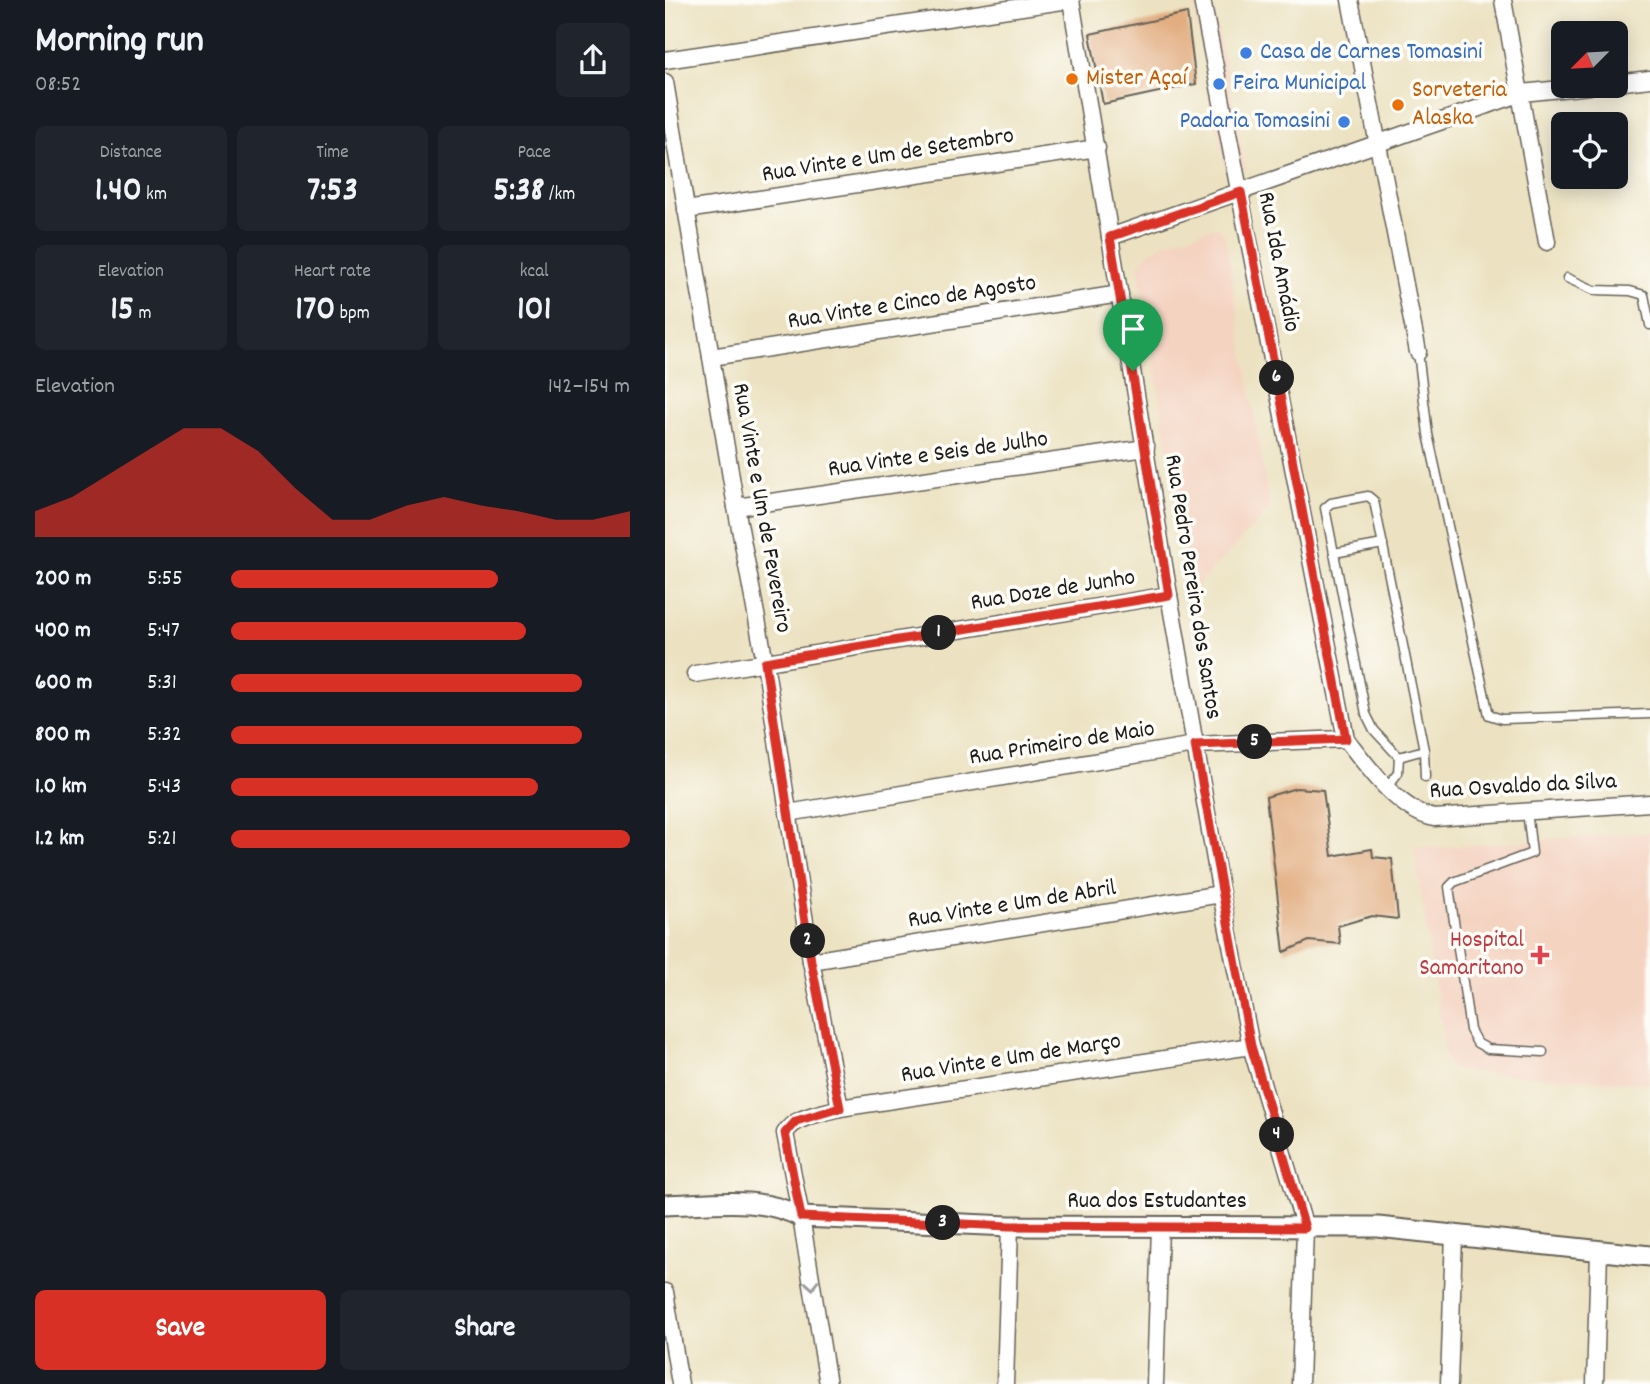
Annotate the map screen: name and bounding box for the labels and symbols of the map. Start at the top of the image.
north arrow [1551,21,1627,98]
place label: Casa de Carnes Tomasini [1260,36,1482,70]
marker: Casa de Carnes Tomasini [1238,45,1254,61]
place label: Mister Açaí [1086,62,1188,96]
place label: Feira Municipal [1233,67,1367,101]
marker: Mister Açaí [1064,71,1080,87]
place label: Sorveteria Alaska [1412,74,1507,136]
marker: Feira Municipal [1211,76,1227,92]
marker: Sorveteria Alaska [1390,97,1406,113]
place label: Padaria Tomasini [1179,105,1330,139]
marker: Padaria Tomasini [1336,114,1352,130]
street label: Rua Vinte e Um de Setembro [760,119,1016,193]
street label: Rua Ida Amádio [1248,189,1308,335]
street label: Rua Vinte e Cinco de Agosto [785,267,1039,339]
pin [1103,299,1163,371]
pin: 6 [1259,360,1295,396]
street label: Rua Vinte e Um de Fevereiro [722,381,800,635]
street label: Rua Vinte e Seis de Julho [826,423,1050,487]
street label: Rua Pedro Pereira dos Santos [1154,452,1230,722]
street label: Rua Doze de Junho [968,561,1138,621]
pin: 1 [921,616,957,650]
street label: Rua Primeiro de Maio [967,713,1157,775]
pin: 5 [1237,724,1273,760]
street label: Rua Osvaldo da Silva [1429,765,1618,809]
street label: Rua Vinte e Um de Abril [906,872,1119,938]
pin: 2 [790,923,825,958]
place label: Hospital Samaritano [1419,924,1524,986]
marker: Hospital Samaritano [1530,945,1550,965]
street label: Rua Vinte e Um de Março [899,1025,1123,1093]
pin: 4 [1259,1118,1295,1152]
street label: Rua dos Estudantes [1067,1185,1247,1219]
pin: 3 [925,1206,961,1240]
one-way arrow [804,1279,819,1291]

